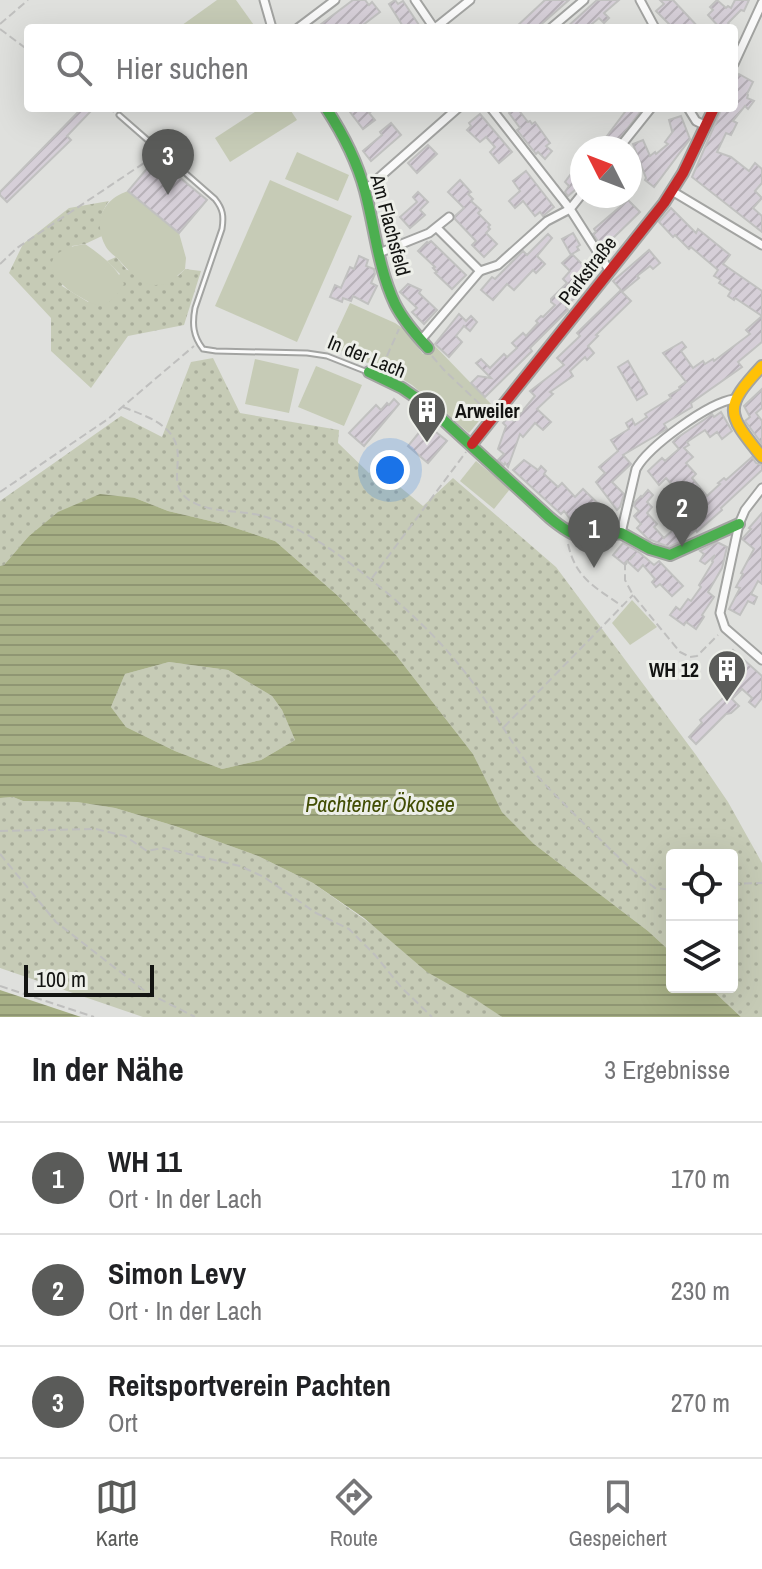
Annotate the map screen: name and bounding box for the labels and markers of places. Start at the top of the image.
pin: 3 [142,129,194,195]
building icon: Arweiler [406,389,448,444]
place label: Arweiler [455,397,520,424]
pin: 2 [656,481,708,547]
pin: 1 [568,502,620,568]
building icon: WH 12 [706,648,748,703]
place label: WH 12 [649,656,699,683]

